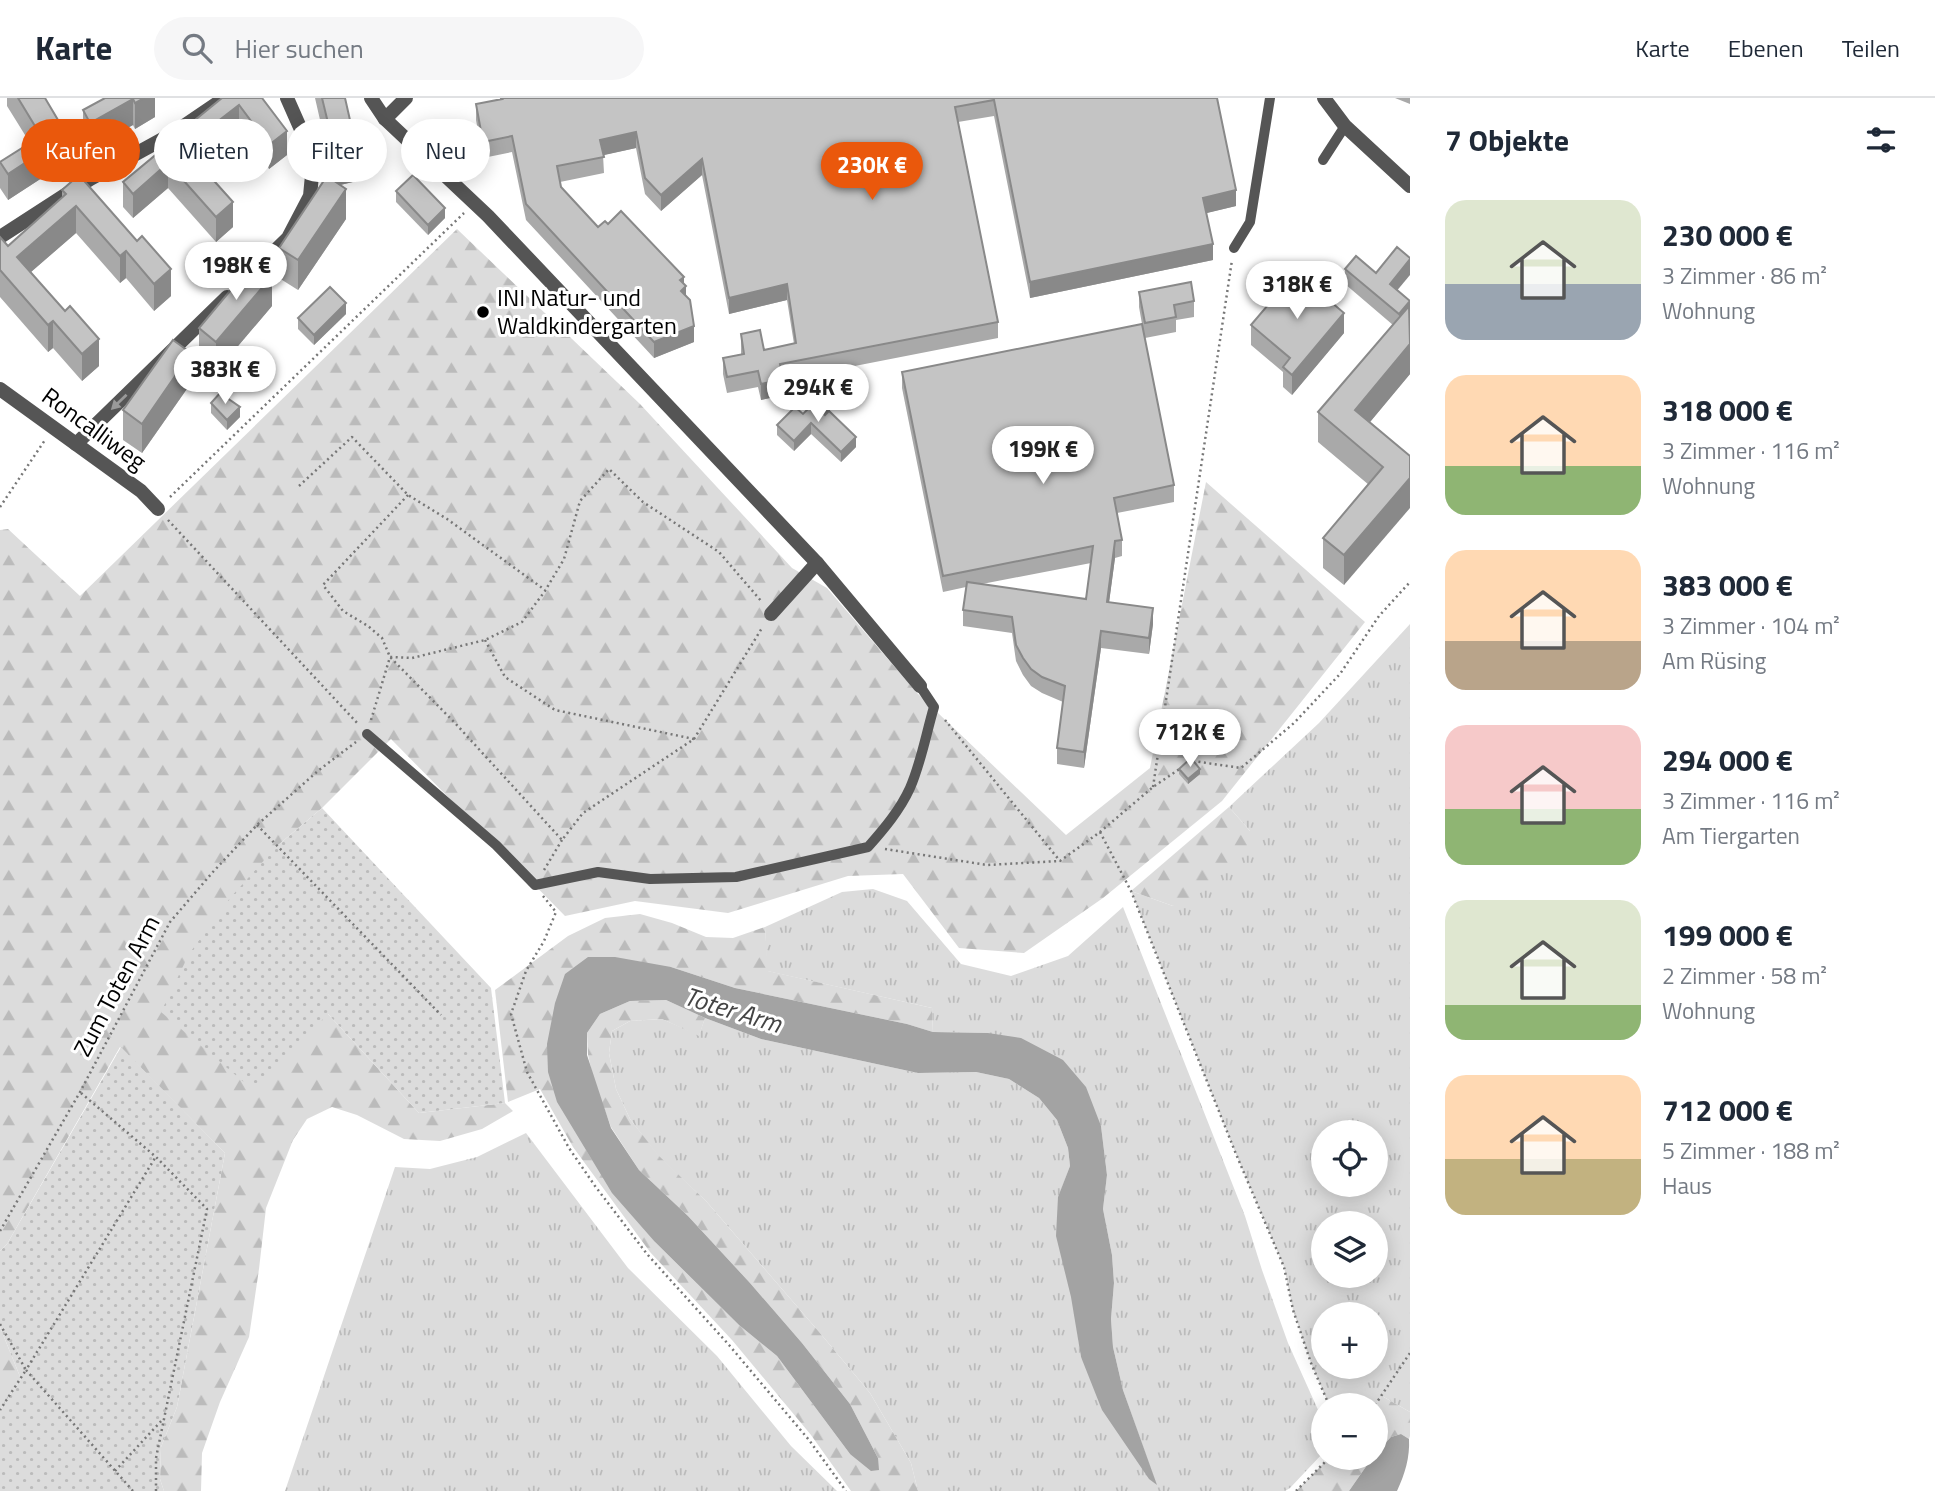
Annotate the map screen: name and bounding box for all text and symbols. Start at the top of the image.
search box [154,17,644,80]
text: Karte [35,23,112,73]
icon: search [178,29,216,67]
text: Hier suchen [234,29,364,68]
text: Karte [1635,30,1690,66]
text: Ebenen [1728,30,1804,66]
text: Teilen [1842,30,1900,66]
text: 7 Objekte [1445,117,1569,163]
chip: Kaufen [21,119,140,182]
chip: Mieten [154,119,273,182]
chip: Filter [287,119,387,182]
chip: Neu [401,119,490,182]
icon: filters [1862,121,1900,159]
pin: 230K € [815,142,929,202]
text: 230K € [837,147,907,182]
text: 230 000 € [1662,212,1793,258]
icon: home [1501,228,1585,312]
pin: 198K € [179,242,293,302]
text: 198K € [201,247,271,282]
text: 3 Zimmer · 86 m² [1662,258,1827,293]
pin: 318K € [1240,262,1354,321]
text: 318K € [1262,266,1332,301]
place label: INI Natur- und Waldkindergarten [497,279,677,343]
text: Wohnung [1662,293,1755,328]
marker: INI Natur- und Waldkindergarten [475,304,491,320]
pin: 383K € [168,346,282,406]
text: 383K € [190,351,260,386]
pin: 294K € [761,364,875,424]
text: 294K € [783,369,853,404]
street label: Roncalliweg [35,378,154,478]
text: 318 000 € [1662,387,1793,433]
one-way arrow [111,394,128,410]
icon: home [1501,403,1585,487]
pin: 199K € [986,426,1100,486]
text: 199K € [1008,431,1078,466]
text: 3 Zimmer · 116 m² [1662,433,1840,468]
text: Wohnung [1662,468,1755,503]
text: 383 000 € [1662,562,1793,608]
icon: home [1501,578,1585,662]
text: 3 Zimmer · 104 m² [1662,608,1840,643]
text: Am Rüsing [1662,643,1766,678]
pin: 712K € [1133,710,1247,769]
text: 712K € [1155,714,1225,749]
text: 294 000 € [1662,737,1793,783]
icon: home [1501,753,1585,837]
text: 3 Zimmer · 116 m² [1662,783,1840,818]
text: Am Tiergarten [1662,818,1800,853]
street label: Zum Toten Arm [64,909,168,1062]
text: 199 000 € [1662,912,1793,958]
icon: home [1501,928,1585,1012]
text: 2 Zimmer · 58 m² [1662,958,1827,993]
water label: Toter Arm [680,976,787,1043]
text: Wohnung [1662,993,1755,1028]
text: 712 000 € [1662,1087,1793,1133]
icon: home [1501,1103,1585,1187]
map controls [1311,1120,1388,1470]
button: locate [1311,1120,1388,1197]
text: 5 Zimmer · 188 m² [1662,1133,1840,1168]
text: Haus [1662,1168,1712,1203]
button: layers [1311,1211,1388,1288]
button: + [1311,1302,1388,1379]
button: − [1311,1393,1388,1470]

